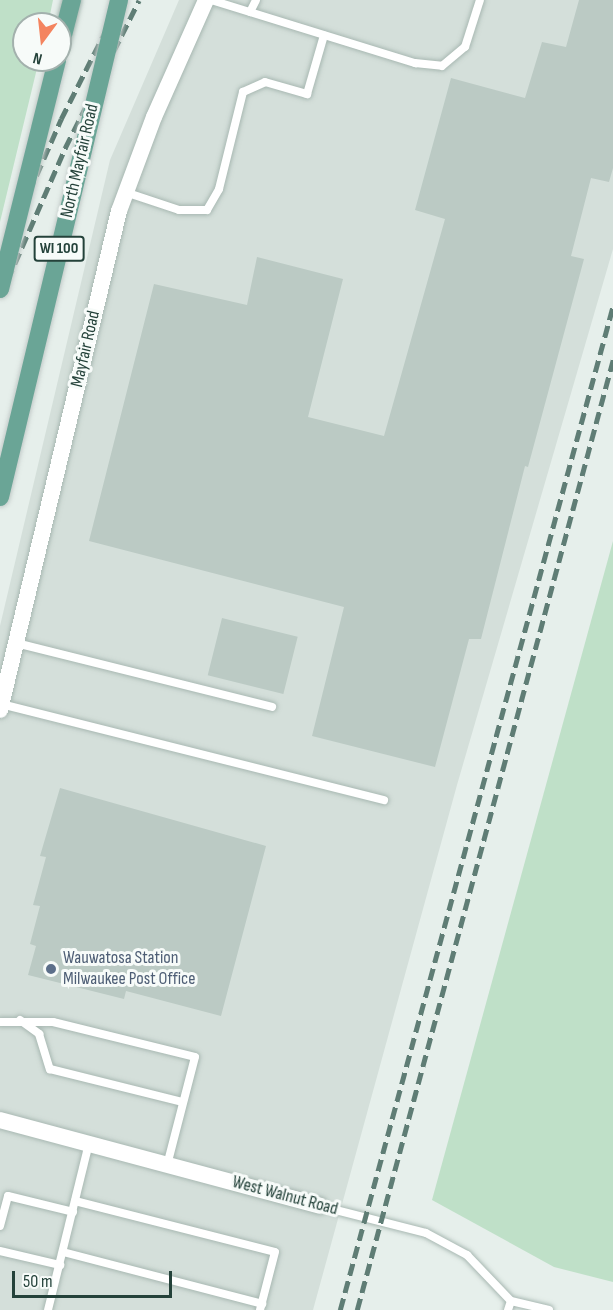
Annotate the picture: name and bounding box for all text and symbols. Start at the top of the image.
north arrow [12,12,72,72]
text: N [31,48,44,68]
street label: North Mayfair Road [56,102,104,220]
road number: WI 100 [34,236,84,262]
street label: Mayfair Road [67,309,105,389]
place label: Wauwatosa Station Milwaukee Post Office [63,948,195,990]
marker: Wauwatosa Station Milwaukee Post Office [44,962,58,976]
street label: West Walnut Road [230,1172,340,1220]
scale bar [15,1259,176,1297]
text: 50 m [23,1271,53,1292]

